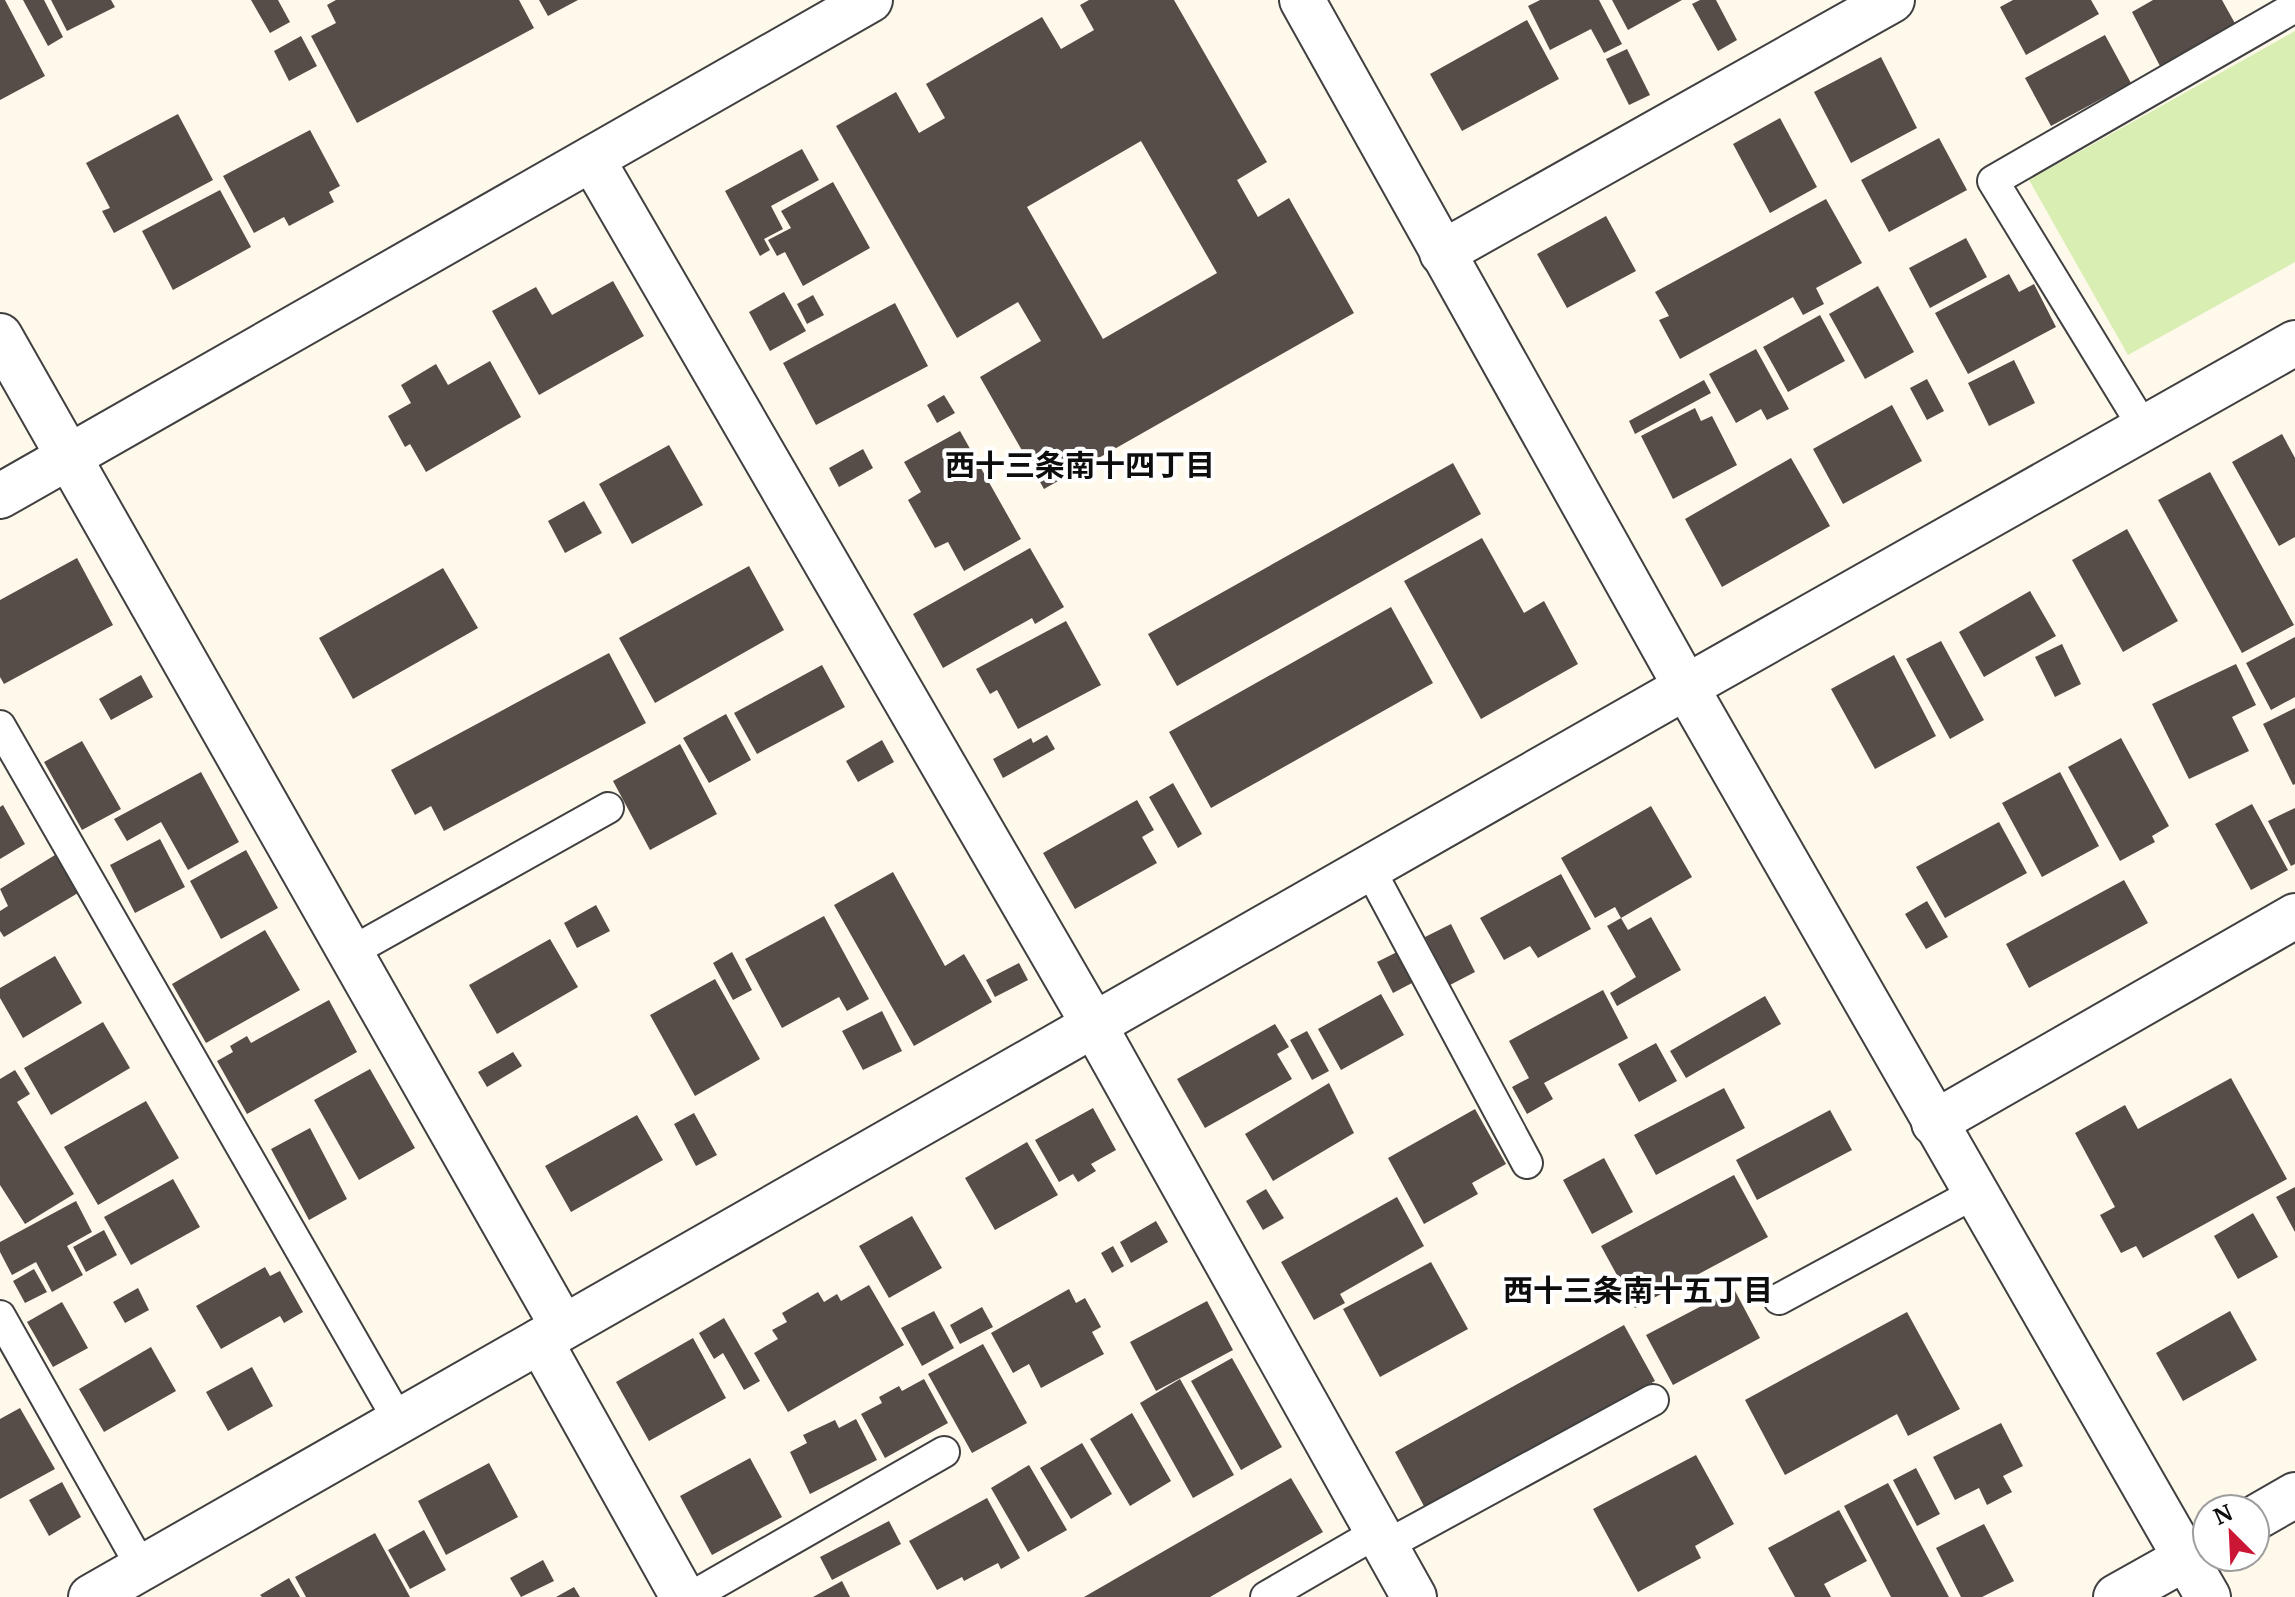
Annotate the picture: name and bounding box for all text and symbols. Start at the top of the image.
district label: 西十三条南十四丁目 [945,446,1215,484]
district label: 西十三条南十五丁目 [1503,1271,1773,1309]
north arrow [2191,1493,2271,1573]
text: N [2209,1498,2237,1531]

